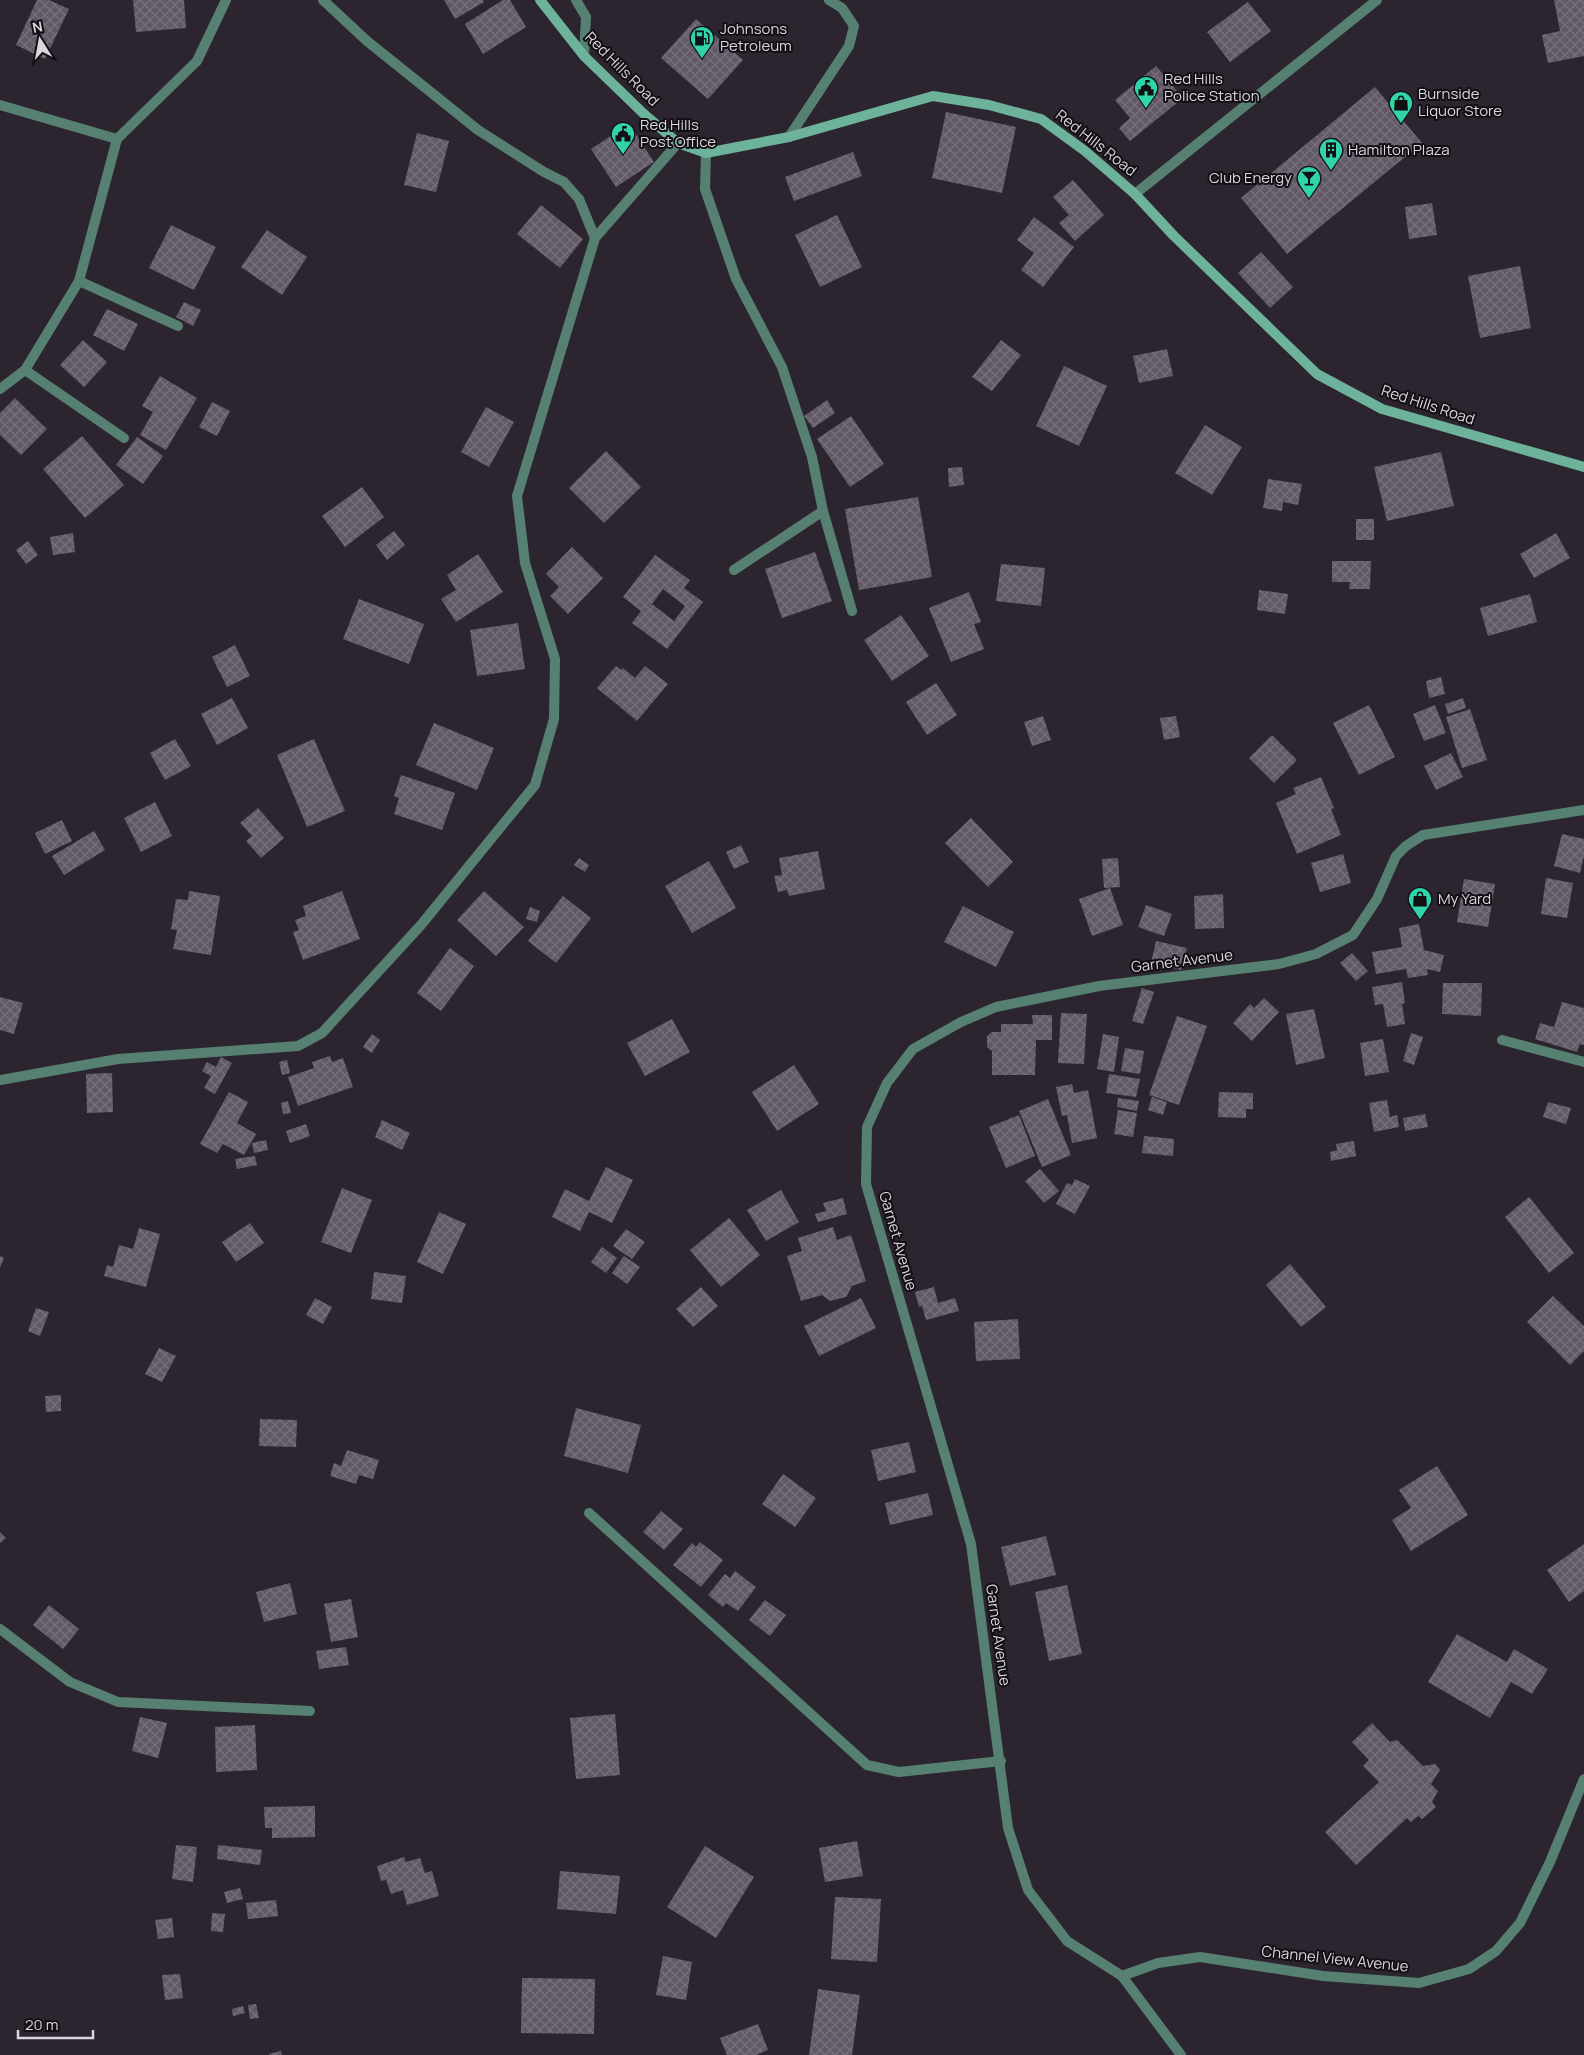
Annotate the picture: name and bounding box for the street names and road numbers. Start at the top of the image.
street label: Red Hills Road [581,27,664,110]
street label: Red Hills Road [1052,104,1141,181]
street label: Red Hills Road [1379,380,1478,430]
street label: Garnet Avenue [1130,944,1234,977]
street label: Garnet Avenue [874,1189,923,1293]
street label: Garnet Avenue [981,1583,1016,1687]
street label: Channel View Avenue [1261,1940,1410,1977]

